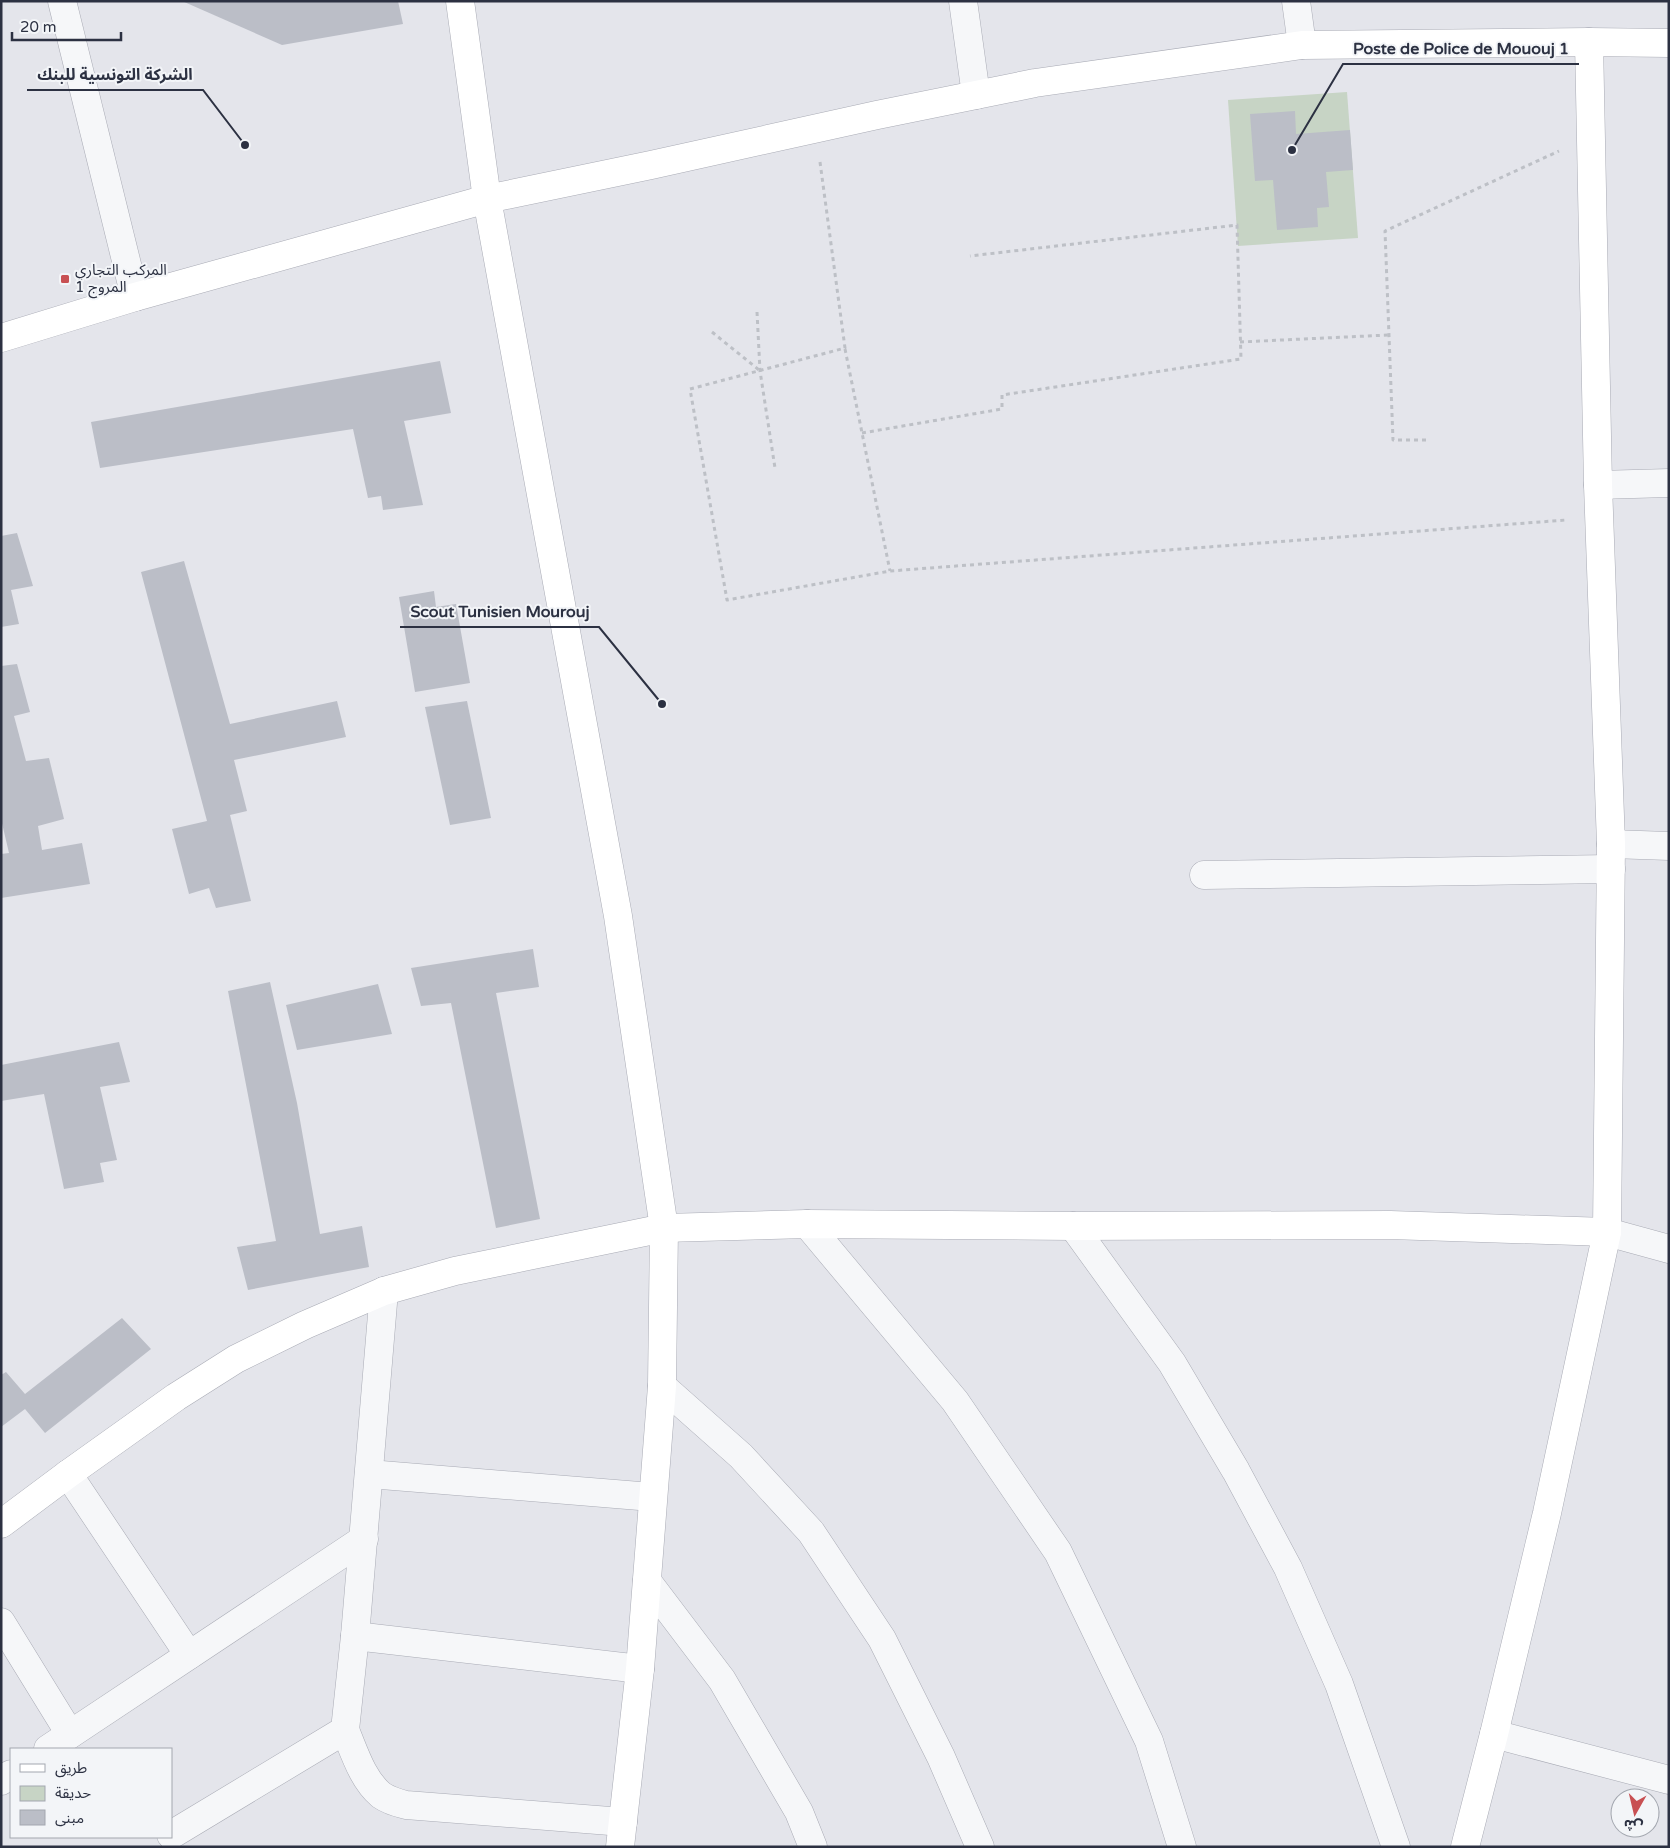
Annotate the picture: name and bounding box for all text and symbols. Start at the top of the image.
scale bar [12,10,121,42]
text: 20 m [20,18,57,36]
callout: Poste de Police de Mououj 1 [1343,33,1579,64]
text: Poste de Police de Mououj 1 [1353,39,1569,59]
callout: الشركة التونسية للبنك [27,59,203,90]
text: الشركة التونسية للبنك [37,65,193,85]
place label: المركب التجاري المروج 1 [75,261,167,299]
marker: المركب التجاري المروج 1 [59,273,71,285]
callout: Scout Tunisien Mourouj [400,596,599,627]
text: Scout Tunisien Mourouj [410,602,590,622]
legend [10,1748,172,1838]
text: طريق [55,1759,87,1778]
text: حديقة [55,1784,91,1802]
north arrow [1610,1788,1660,1838]
text: مبنى [55,1809,84,1827]
text: ش [1623,1816,1644,1835]

